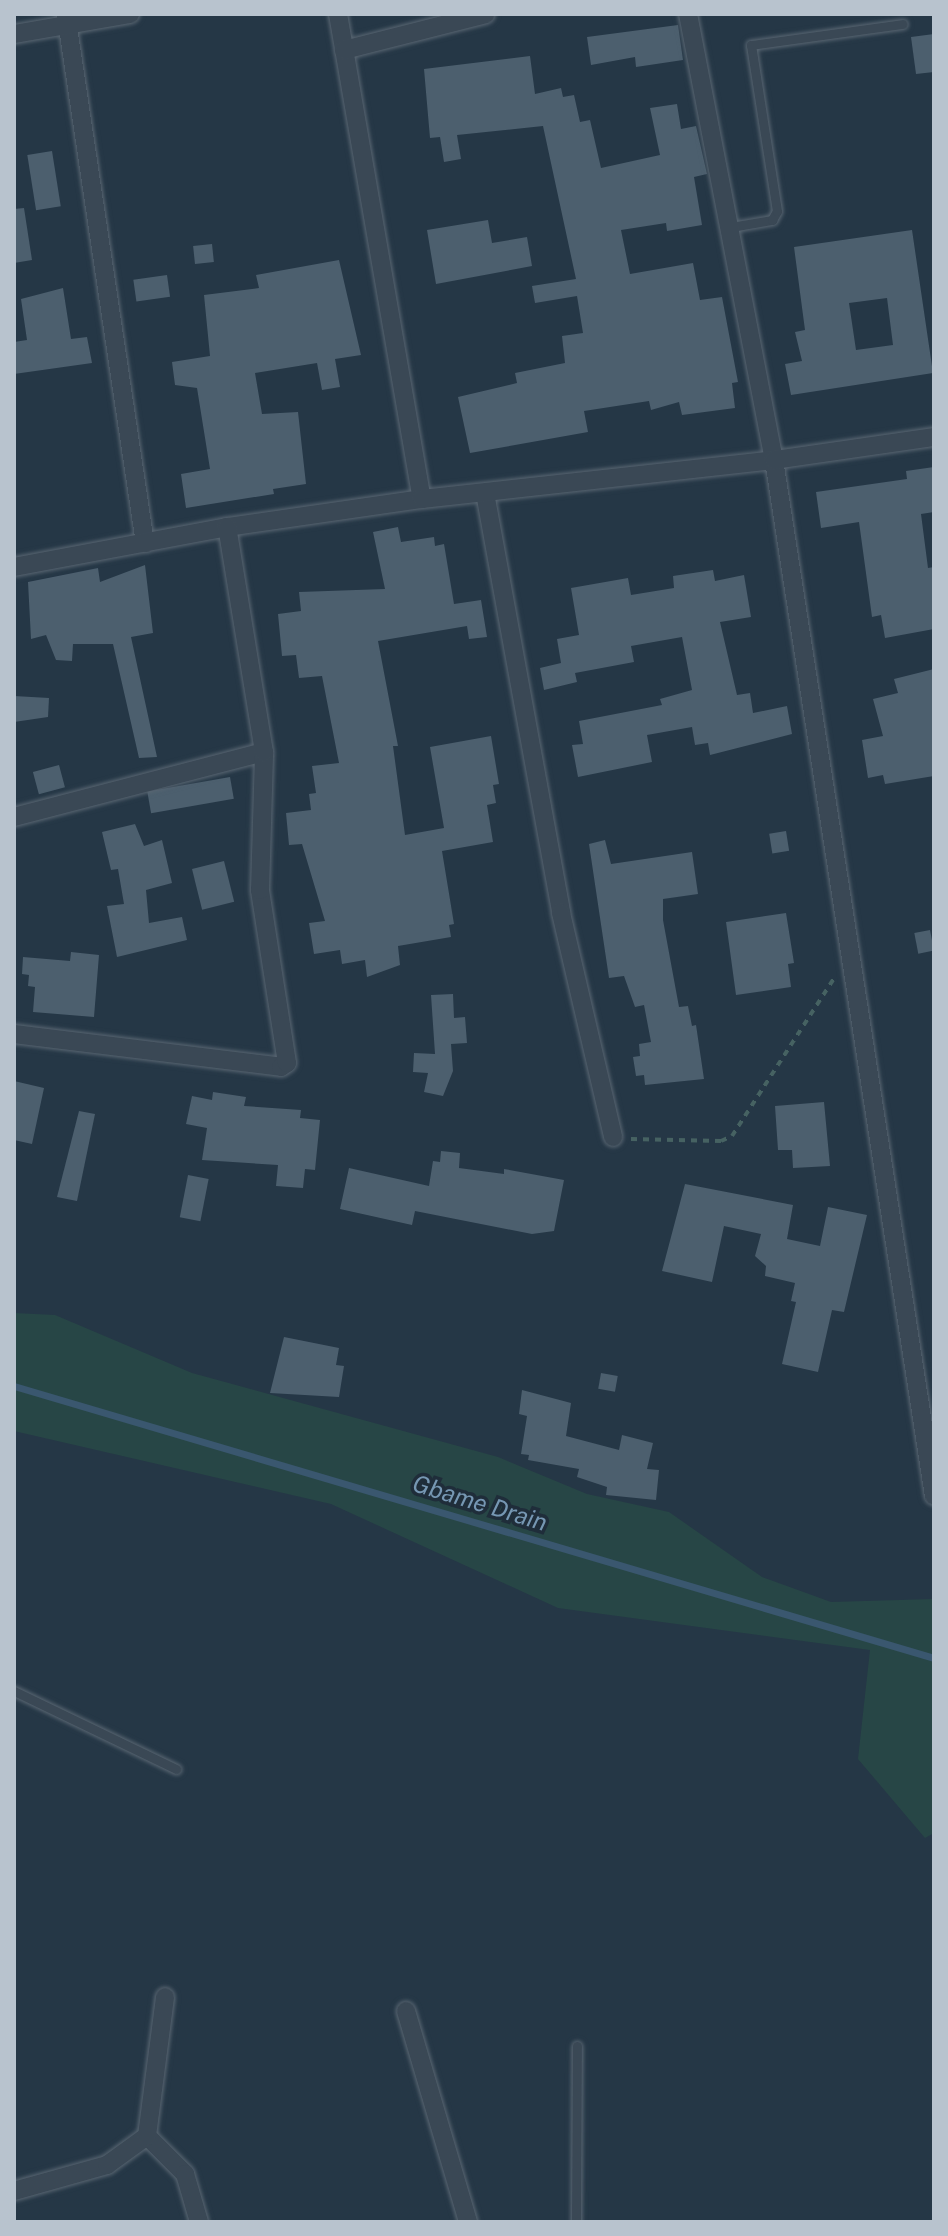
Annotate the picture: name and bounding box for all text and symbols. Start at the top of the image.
water label: Gbame Drain [409,1469,551,1537]

